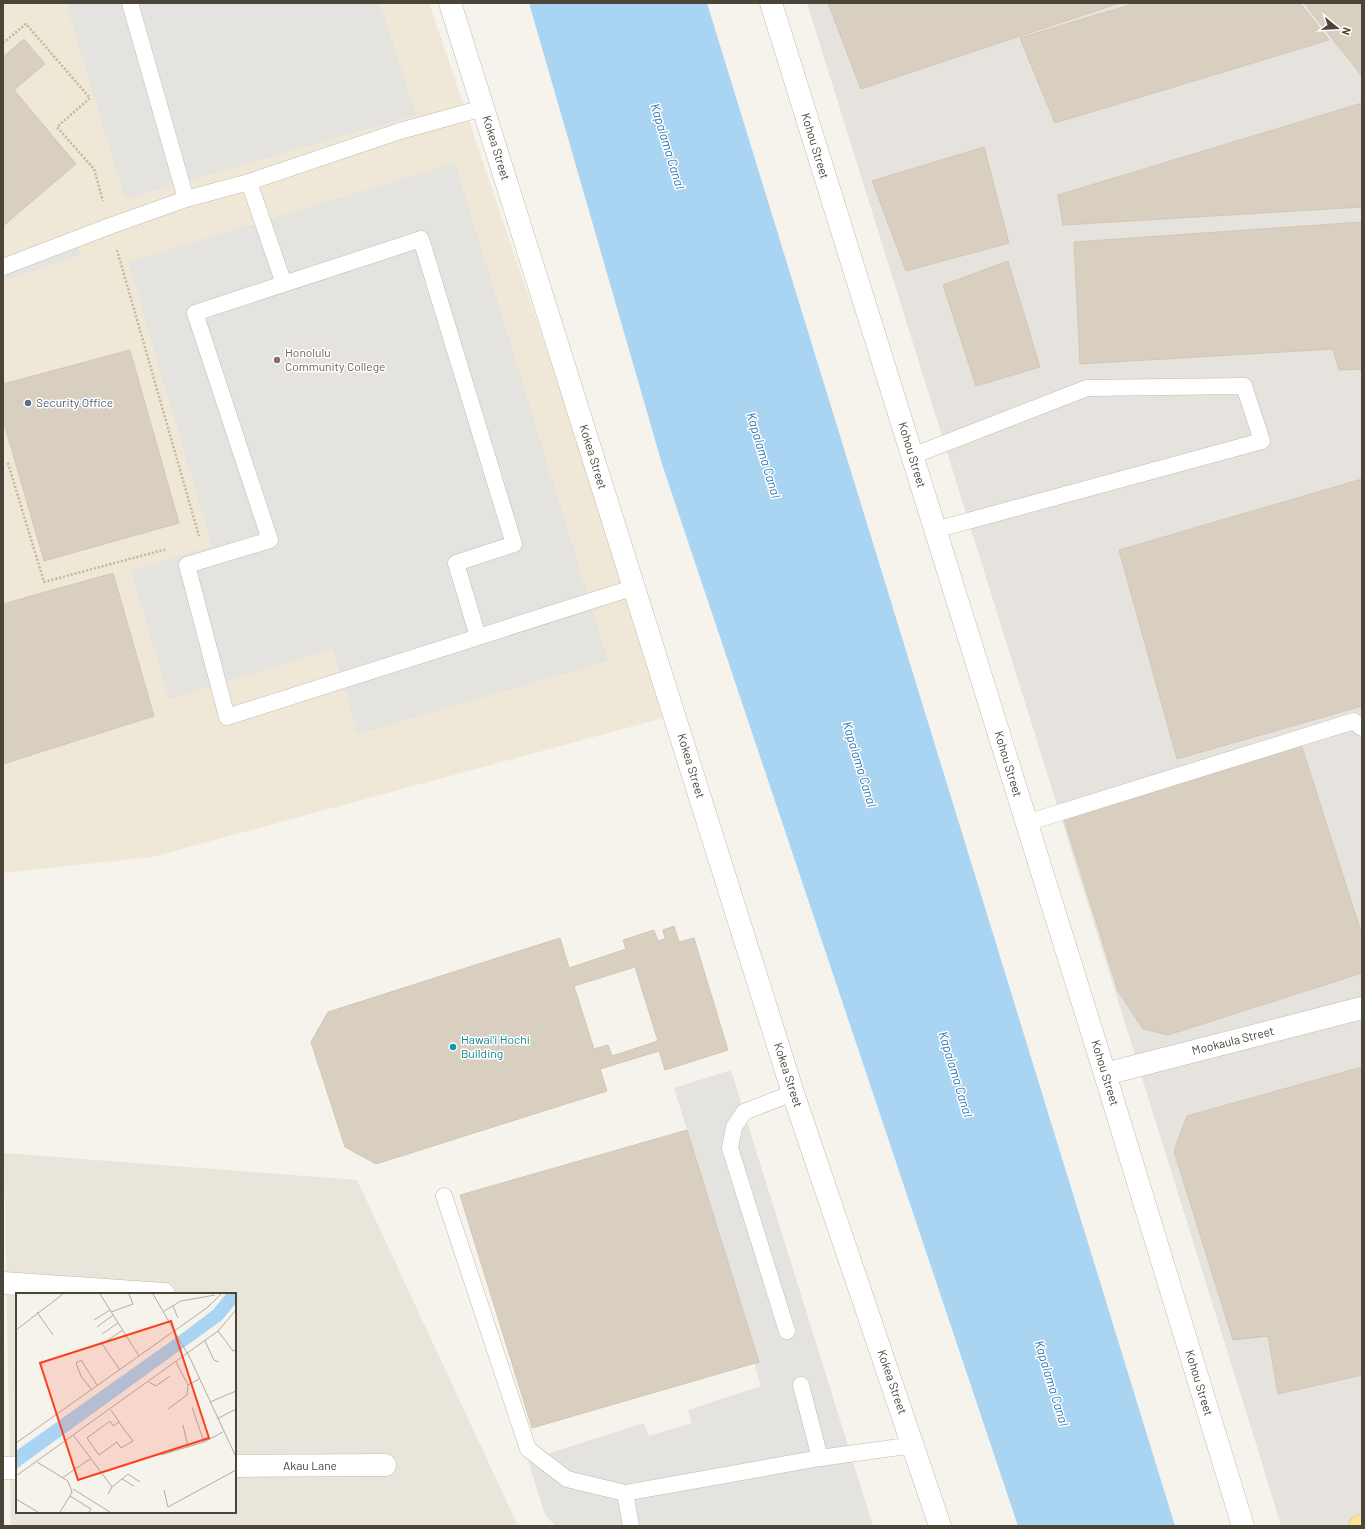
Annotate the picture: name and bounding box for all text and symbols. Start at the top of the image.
north arrow [1317,8,1357,48]
text: N [1340,26,1354,37]
water label: Kapalama Canal [647,101,689,191]
street label: Kohou Street [799,111,833,180]
street label: Kokea Street [480,114,513,182]
place label: Honolulu Community College [285,345,385,373]
marker: Honolulu Community College [272,355,282,365]
place label: Security Office [36,395,113,409]
marker: Security Office [23,398,33,408]
water label: Kapalama Canal [743,410,785,500]
street label: Kohou Street [896,420,930,489]
street label: Kokea Street [577,423,610,491]
water label: Kapalama Canal [839,719,881,809]
street label: Kohou Street [992,729,1026,798]
street label: Kokea Street [675,732,708,800]
street label: Mookaula Street [1190,1023,1275,1057]
water label: Kapalama Canal [935,1029,977,1119]
place label: Hawai'i Hochi Building [461,1032,530,1060]
street label: Kohou Street [1089,1038,1123,1107]
street label: Kokea Street [772,1041,806,1109]
marker: Hawai'i Hochi Building [448,1042,458,1052]
inset map [16,1293,236,1513]
water label: Kapalama Canal [1031,1338,1073,1428]
street label: Kokea Street [875,1348,910,1416]
street label: Kohou Street [1183,1348,1217,1417]
street label: Akau Lane [283,1458,337,1472]

